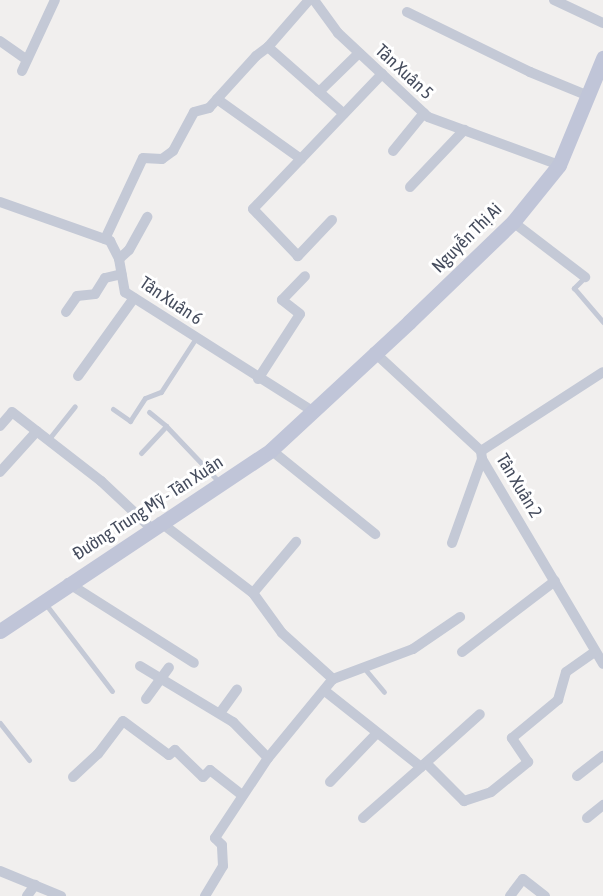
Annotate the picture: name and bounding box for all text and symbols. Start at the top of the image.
street label: Tân Xuân 5 [371,40,437,104]
street label: Nguyễn Thị Ai [428,199,506,277]
street label: Tân Xuân 6 [136,272,206,330]
street label: Tân Xuân 2 [491,450,547,522]
street label: Đường Trung Mỹ - Tân Xuân [69,451,227,565]

